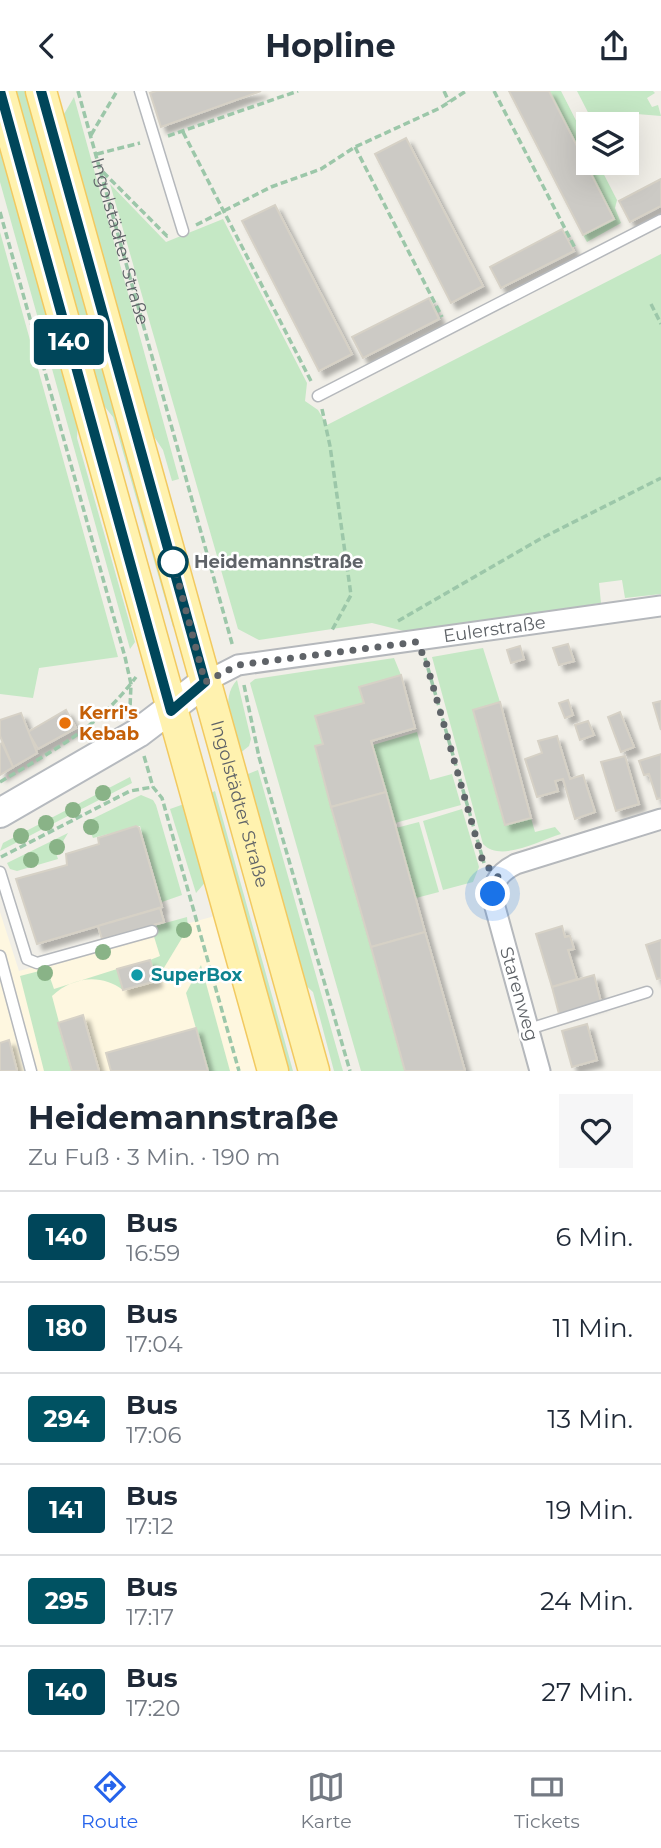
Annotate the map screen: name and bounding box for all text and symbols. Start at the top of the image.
text: Hopline [265,26,396,65]
icon: back [28,27,66,65]
icon: share [595,27,633,65]
map controls [576,112,639,175]
button: layers [576,112,639,175]
street label: Ingolstädter Straße [86,155,154,328]
line badge: 140 [29,319,109,365]
text: 140 [48,327,90,356]
marker: Heidemannstraße [158,547,188,577]
place label: Heidemannstraße [194,551,363,573]
street label: Eulerstraße [442,611,547,647]
place label: Kerri's Kebab [79,702,139,745]
marker: Kerri's Kebab [57,715,73,731]
street label: Ingolstädter Straße [206,718,273,890]
your location [475,876,510,911]
street label: Starenweg [495,944,543,1044]
place label: SuperBox [151,964,243,986]
marker: SuperBox [129,967,145,983]
button: heart [559,1094,633,1168]
text: Heidemannstraße [28,1097,339,1137]
text: Zu Fuß · 3 Min. · 190 m [28,1143,280,1171]
text: Bus [126,1207,178,1239]
text: 6 Min. [555,1221,633,1253]
text: 140 [45,1222,88,1251]
text: 16:59 [126,1239,180,1267]
text: Bus [126,1298,178,1330]
text: 11 Min. [553,1312,633,1344]
text: 180 [46,1313,87,1342]
text: 17:04 [126,1330,183,1358]
text: Bus [126,1389,178,1421]
text: 13 Min. [547,1403,633,1435]
text: 294 [44,1404,89,1433]
text: 17:06 [126,1421,182,1449]
text: Bus [126,1480,178,1512]
text: 19 Min. [546,1494,633,1526]
text: 141 [49,1495,84,1524]
text: 17:12 [126,1512,174,1540]
text: Bus [126,1571,178,1603]
text: 24 Min. [540,1585,633,1617]
text: 295 [45,1586,88,1615]
text: 17:17 [126,1603,174,1631]
text: Bus [126,1662,178,1694]
text: 27 Min. [541,1676,633,1708]
text: 140 [45,1677,88,1706]
text: 17:20 [126,1694,181,1722]
tab: Route [81,1768,138,1833]
tab: Karte [301,1768,352,1833]
tab: Tickets [514,1768,580,1833]

